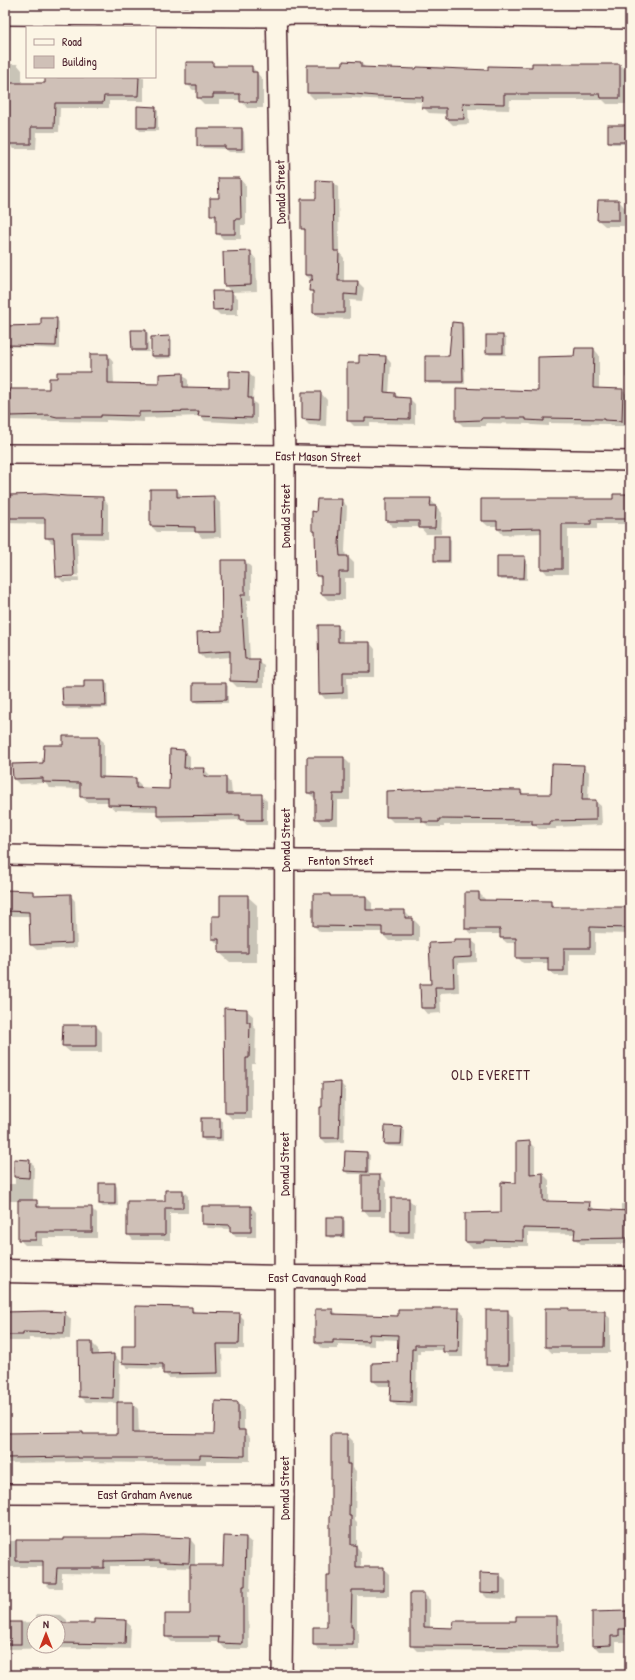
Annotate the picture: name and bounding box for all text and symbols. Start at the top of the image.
legend [26,26,156,78]
text: Road [62,33,82,50]
text: Building [62,53,97,70]
street label: Donald Street [270,159,290,224]
street label: East Mason Street [275,446,361,466]
street label: Donald Street [276,483,294,548]
street label: Donald Street [276,807,294,872]
street label: Fenton Street [308,851,374,869]
district label: OLD EVERETT [451,1065,531,1084]
street label: Donald Street [275,1131,293,1196]
street label: East Cavanaugh Road [268,1268,366,1286]
street label: Donald Street [275,1455,293,1520]
street label: East Graham Avenue [97,1485,193,1503]
north arrow [26,1614,66,1654]
text: N [43,1617,49,1631]

